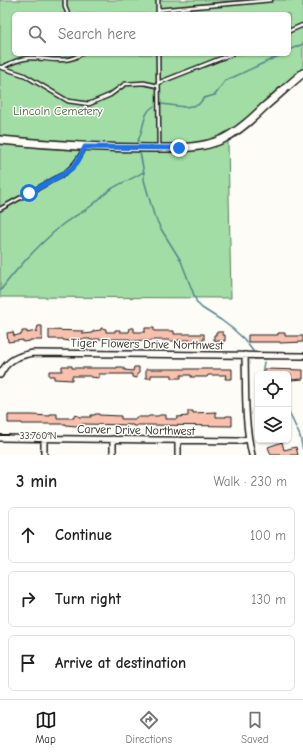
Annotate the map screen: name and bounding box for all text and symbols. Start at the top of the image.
search box [12,12,291,56]
icon: search [26,23,48,45]
text: Search here [58,25,136,43]
park label: Lincoln Cemetery [13,104,103,118]
route end [170,139,188,157]
route start [20,184,38,202]
street label: Tiger Flowers Drive Northwest [70,336,224,352]
map controls [255,371,291,443]
button: locate [255,371,291,407]
button: layers [255,407,291,443]
street label: Carver Drive Northwest [77,422,196,438]
text: 33.760°N [20,430,56,442]
text: 3 min [16,472,57,491]
text: Walk · 230 m [213,474,287,489]
icon: ahead [17,524,39,546]
text: Continue [55,526,112,544]
text: 100 m [250,528,286,543]
icon: right [17,588,39,610]
text: Turn right [55,590,121,608]
text: 130 m [251,592,286,607]
icon: arrive [17,652,39,674]
text: Arrive at destination [55,654,186,672]
tab: Map [35,709,57,746]
tab: Directions [126,709,172,746]
tab: Saved [241,709,268,746]

